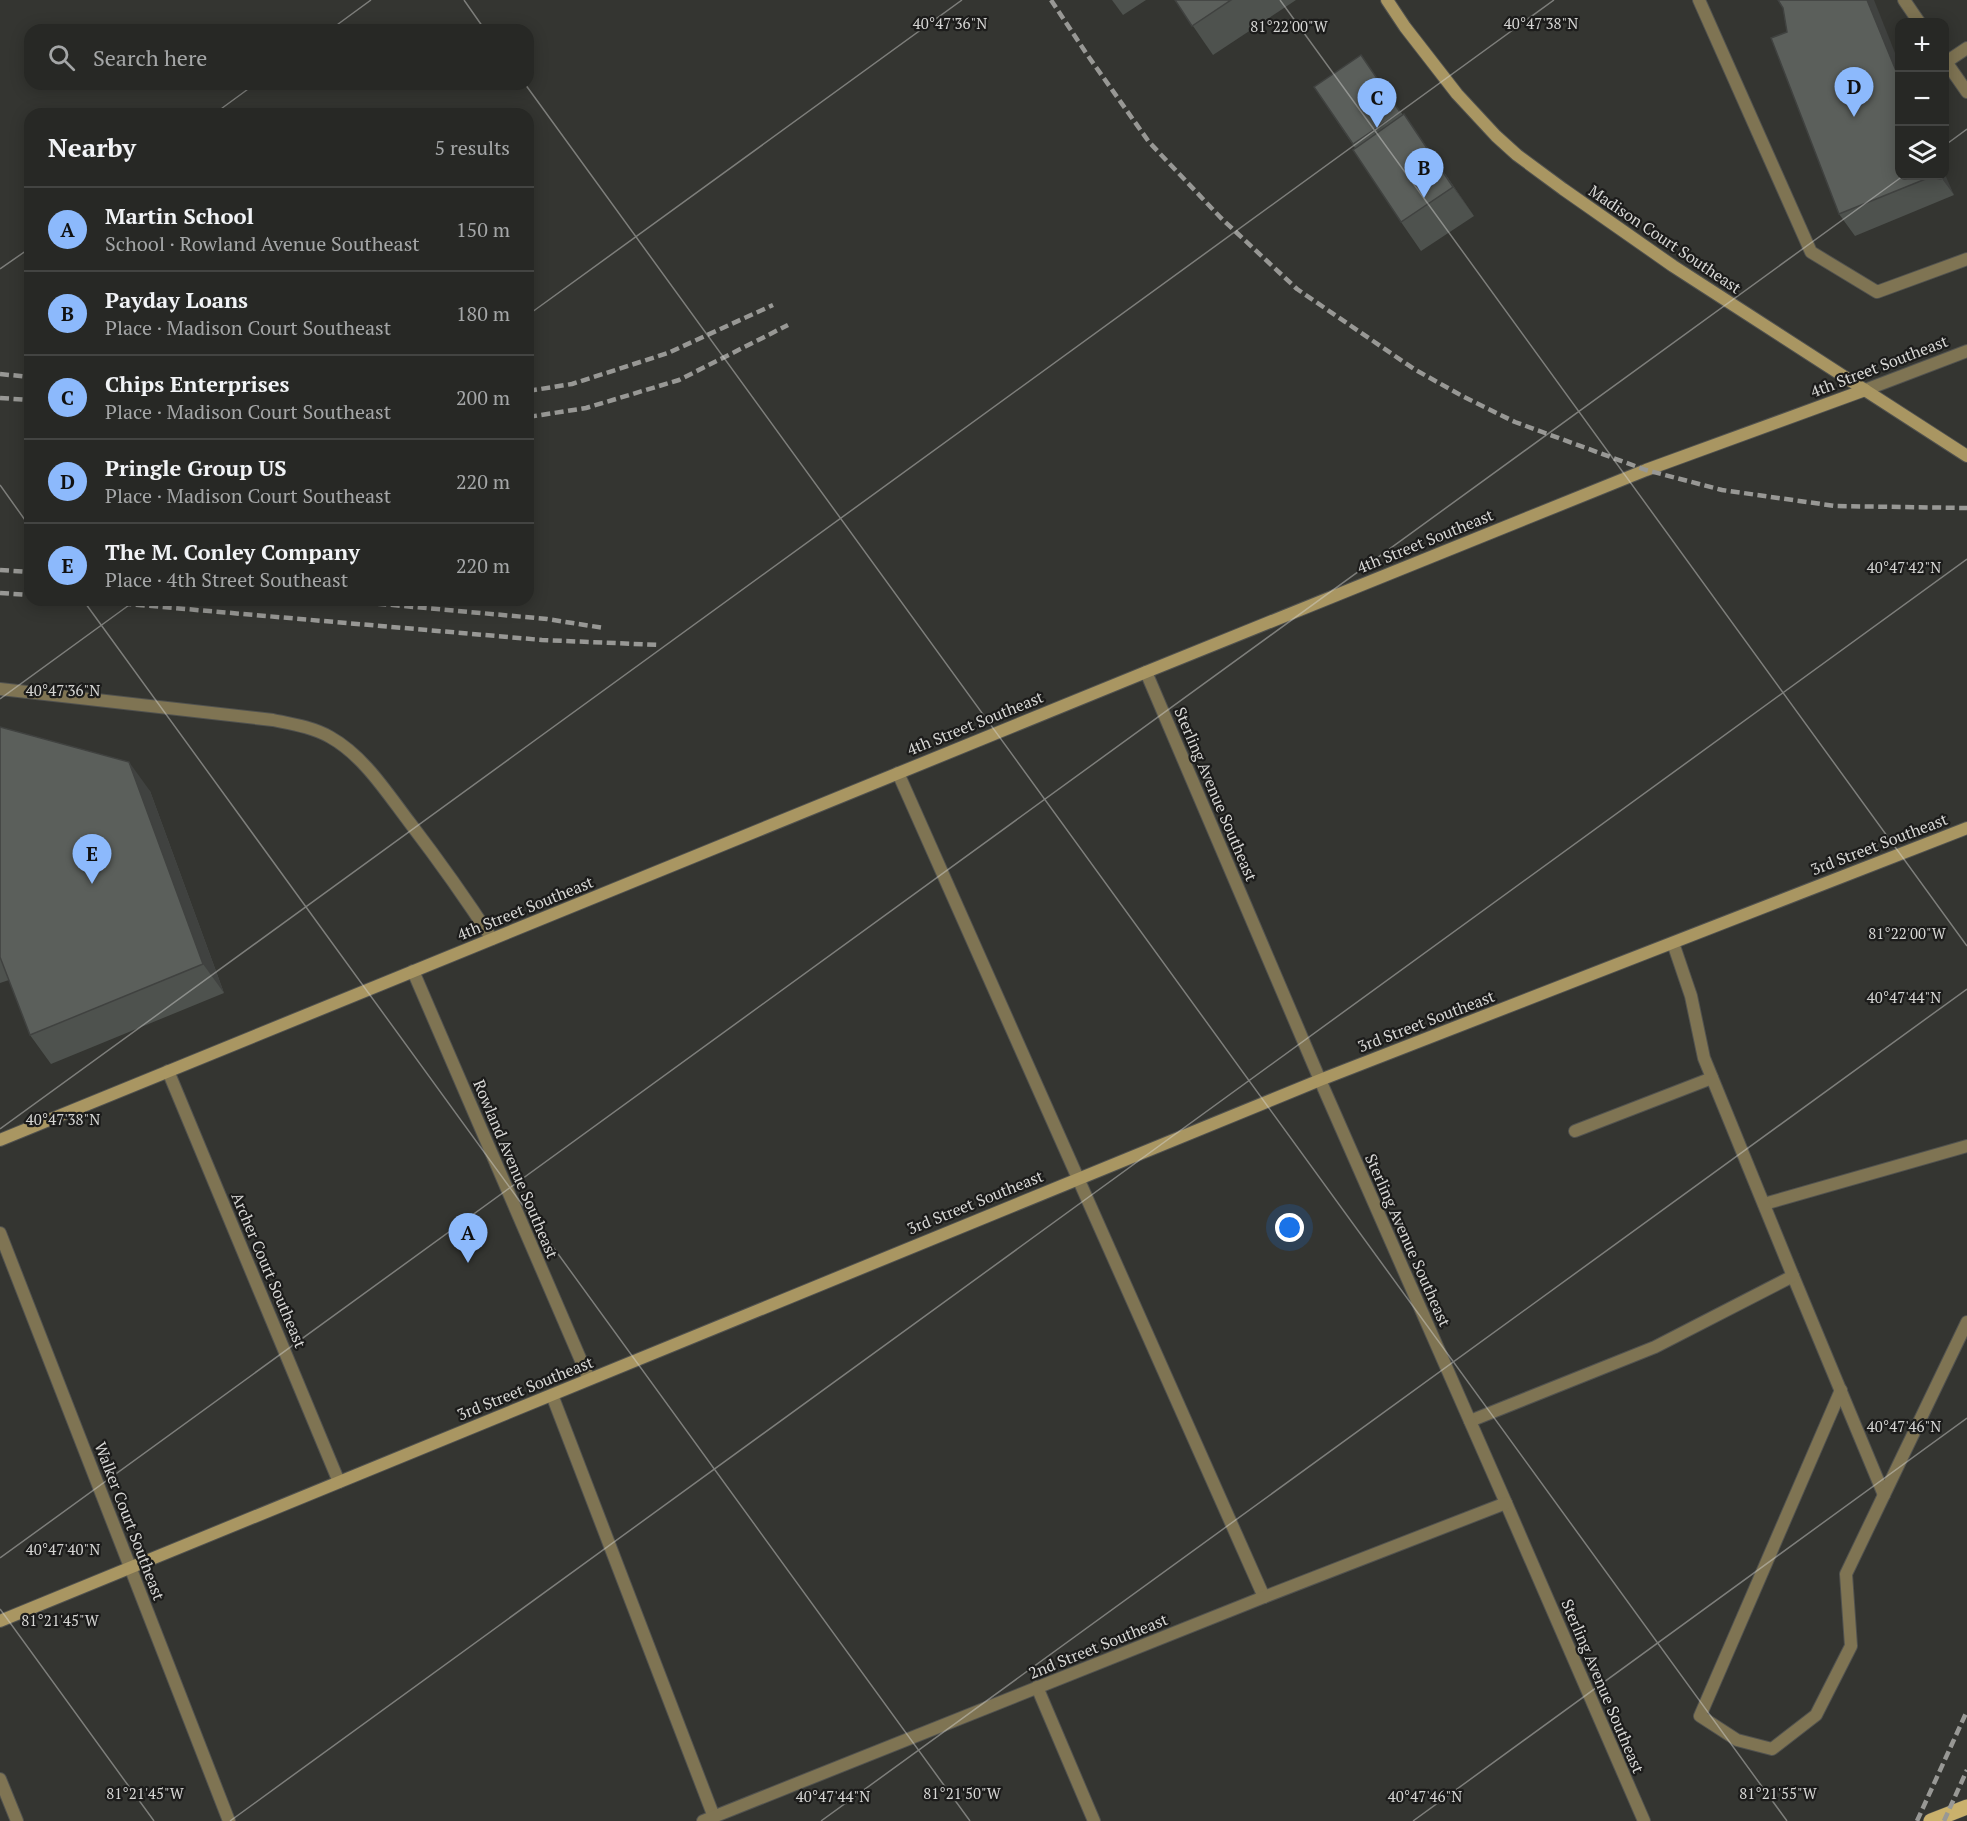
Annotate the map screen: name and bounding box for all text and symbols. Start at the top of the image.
text: 40°47'36"N [913,13,987,33]
text: 40°47'38"N [1504,13,1578,33]
text: 81°22'00"W [1250,16,1329,36]
map controls [1895,18,1949,180]
button: + [1895,18,1949,72]
search box [24,24,534,90]
icon: search [45,41,78,74]
text: Search here [93,43,207,72]
pin: D [1834,68,1874,117]
button: − [1895,72,1949,126]
pin: C [1358,78,1396,128]
button: layers [1895,126,1949,180]
text: Nearby [48,130,136,164]
text: 5 results [435,134,510,161]
pin: B [1404,148,1444,198]
street label: Madison Court Southeast [1584,180,1746,298]
text: Martin School [105,201,254,230]
text: A [60,216,75,243]
text: 150 m [456,216,510,243]
text: School · Rowland Avenue Southeast [105,230,420,257]
text: Payday Loans [105,285,248,314]
text: B [61,300,74,327]
text: 180 m [456,300,510,327]
text: Place · Madison Court Southeast [105,314,391,341]
street label: 4th Street Southeast [1807,330,1951,402]
text: Chips Enterprises [105,369,289,398]
text: C [61,384,74,411]
text: 200 m [456,384,510,411]
text: Place · Madison Court Southeast [105,398,391,425]
text: Pringle Group US [105,453,287,482]
text: D [60,468,75,495]
text: 220 m [456,468,510,495]
text: Place · Madison Court Southeast [105,482,391,509]
street label: 4th Street Southeast [1354,504,1497,578]
text: The M. Conley Company [105,537,360,566]
text: E [61,552,74,579]
text: 220 m [456,552,510,579]
text: 40°47'42"N [1867,557,1941,577]
text: Place · 4th Street Southeast [105,566,348,593]
text: 40°47'36"N [26,680,100,700]
street label: 4th Street Southeast [904,686,1047,760]
street label: Sterling Avenue Southeast [1169,704,1263,884]
street label: 3rd Street Southeast [1807,808,1951,880]
pin: E [72,834,112,884]
street label: 4th Street Southeast [454,871,597,945]
text: 81°22'00"W [1868,923,1947,943]
street label: 3rd Street Southeast [1354,985,1498,1057]
text: 40°47'44"N [1867,987,1941,1007]
street label: Rowland Avenue Southeast [468,1076,564,1262]
text: 40°47'38"N [26,1109,100,1129]
street label: Sterling Avenue Southeast [1360,1150,1456,1330]
street label: 3rd Street Southeast [904,1165,1046,1239]
street label: Archer Court Southeast [226,1189,312,1351]
your location [1275,1213,1304,1242]
pin: A [448,1214,488,1263]
street label: 3rd Street Southeast [454,1351,596,1425]
text: 40°47'46"N [1867,1416,1941,1436]
street label: Walker Court Southeast [90,1439,170,1603]
text: 40°47'40"N [26,1539,100,1559]
street label: Sterling Avenue Southeast [1556,1596,1650,1776]
street label: 2nd Street Southeast [1025,1608,1171,1684]
text: 81°21'45"W [21,1610,100,1630]
text: 81°21'45"W [106,1783,185,1803]
text: 81°21'50"W [923,1783,1002,1803]
text: 81°21'55"W [1739,1783,1818,1803]
text: 40°47'44"N [796,1786,870,1806]
text: 40°47'46"N [1388,1786,1462,1806]

